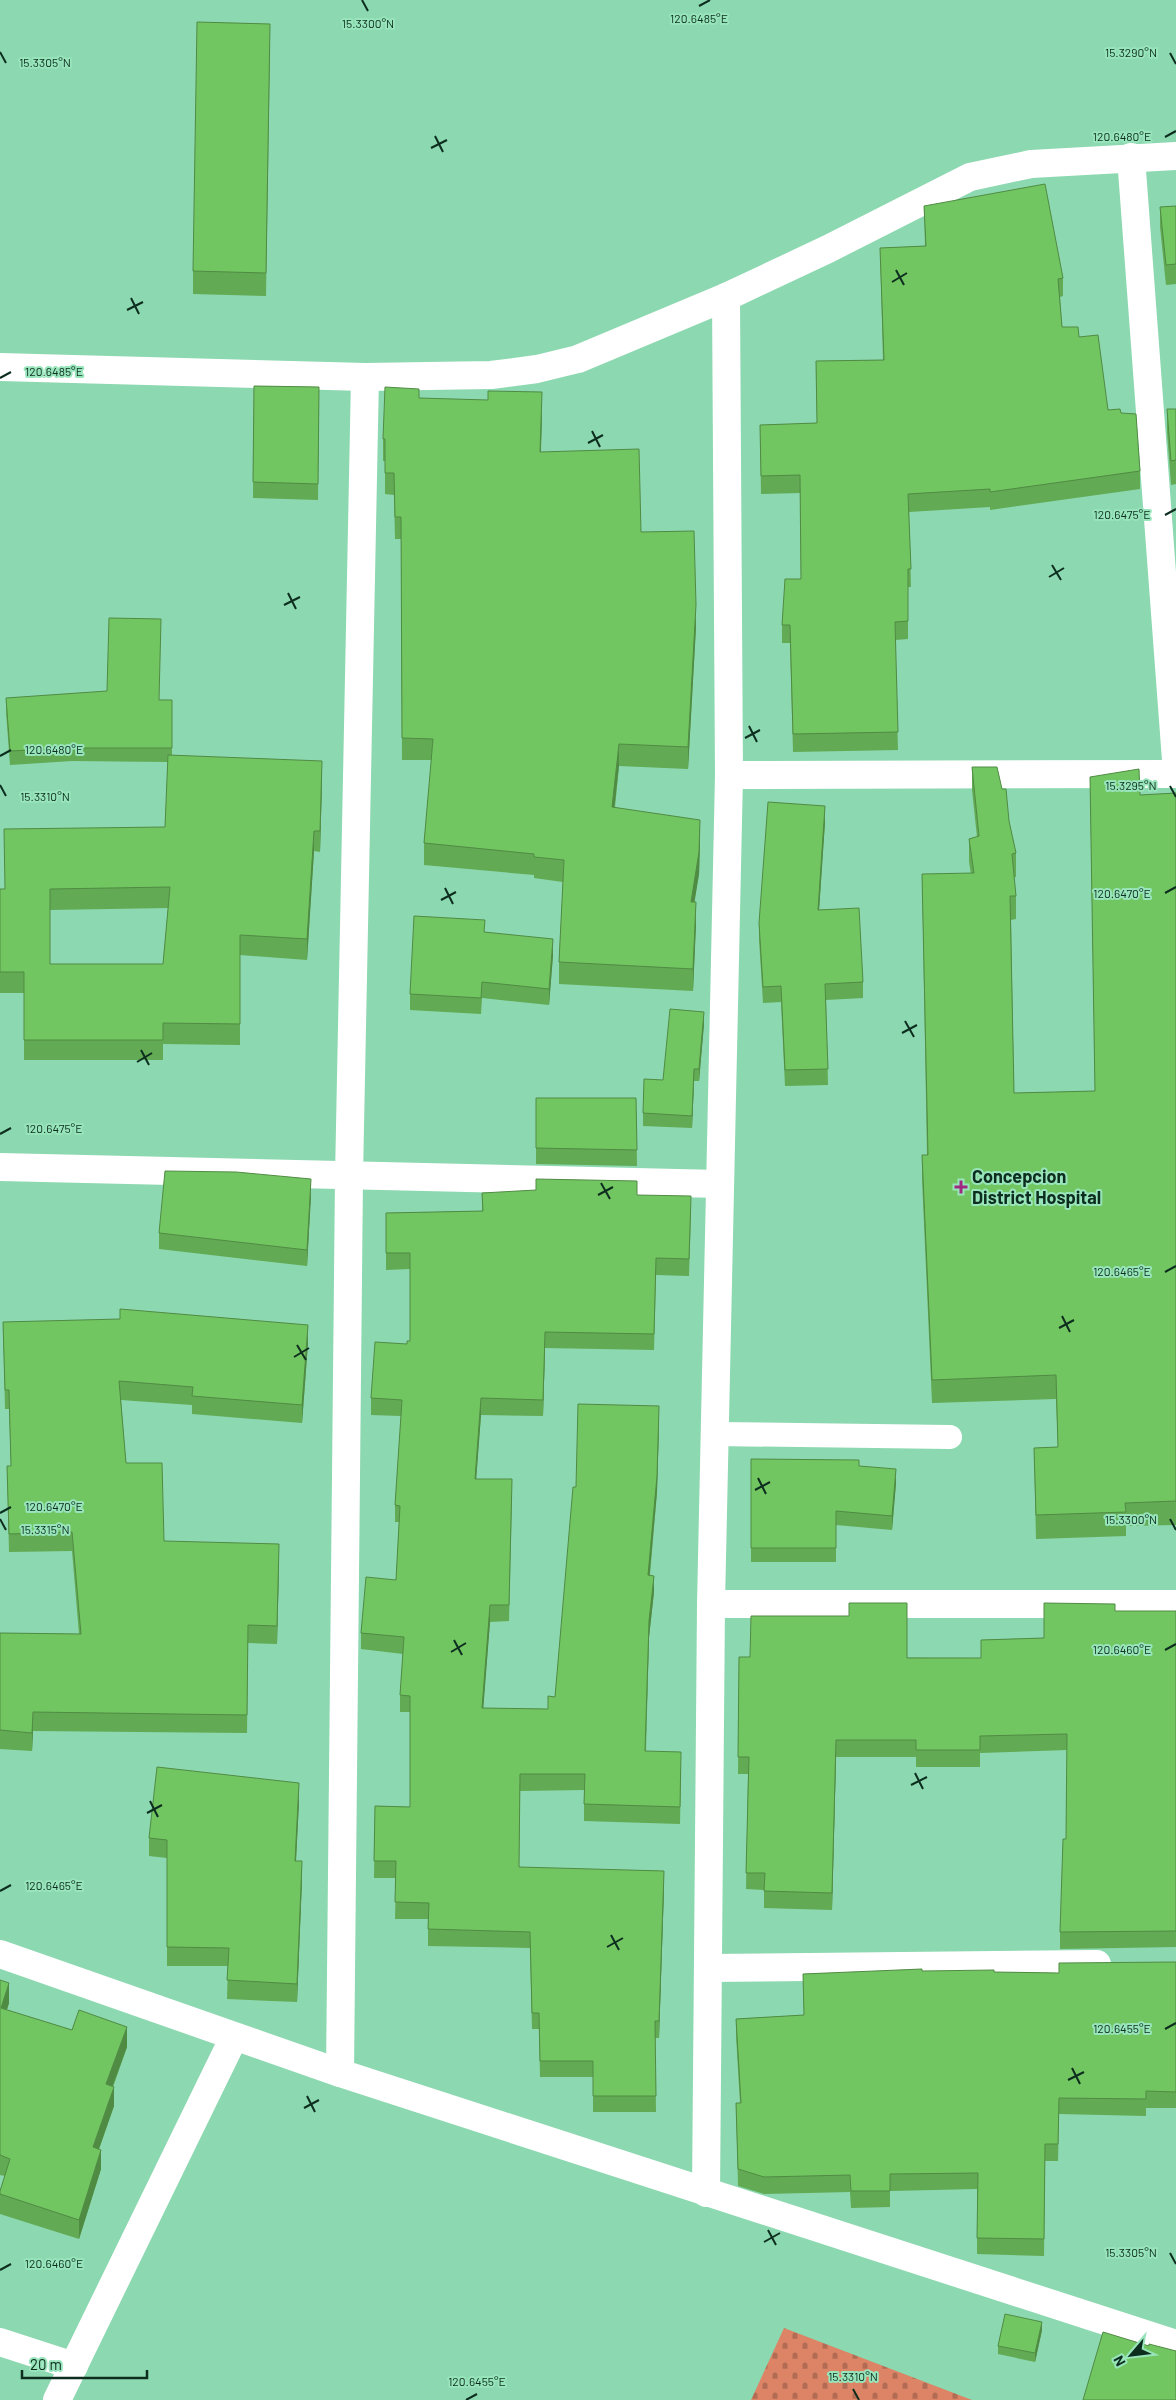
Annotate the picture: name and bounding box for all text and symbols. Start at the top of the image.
text: 120.6485°E [670,11,728,25]
text: 15.3300°N [342,16,394,30]
text: 15.3290°N [1105,45,1157,59]
text: 15.3305°N [19,55,71,69]
text: 120.6480°E [1093,129,1151,143]
text: 120.6485°E [25,364,83,378]
text: 120.6475°E [1094,507,1150,521]
text: 120.6480°E [25,742,83,756]
text: 15.3295°N [1105,778,1157,792]
text: 15.3310°N [20,789,70,803]
text: 120.6470°E [1093,886,1151,900]
text: 120.6475°E [26,1121,82,1135]
place label: Concepcion District Hospital [972,1165,1101,1208]
marker: Concepcion District Hospital [954,1180,968,1194]
text: 120.6465°E [1093,1264,1151,1278]
text: 120.6470°E [25,1499,83,1513]
text: 15.3300°N [1105,1512,1157,1526]
text: 15.3315°N [20,1522,70,1536]
text: 120.6460°E [1093,1642,1151,1656]
text: 120.6465°E [25,1878,83,1892]
text: 120.6455°E [1093,2021,1151,2035]
text: 15.3305°N [1105,2245,1157,2259]
text: 120.6460°E [25,2256,83,2270]
north arrow [1106,2330,1156,2380]
scale bar [22,2348,148,2380]
text: N [1109,2353,1129,2369]
text: 20 m [30,2355,62,2373]
text: 15.3310°N [828,2369,878,2383]
text: 120.6455°E [448,2374,506,2388]

